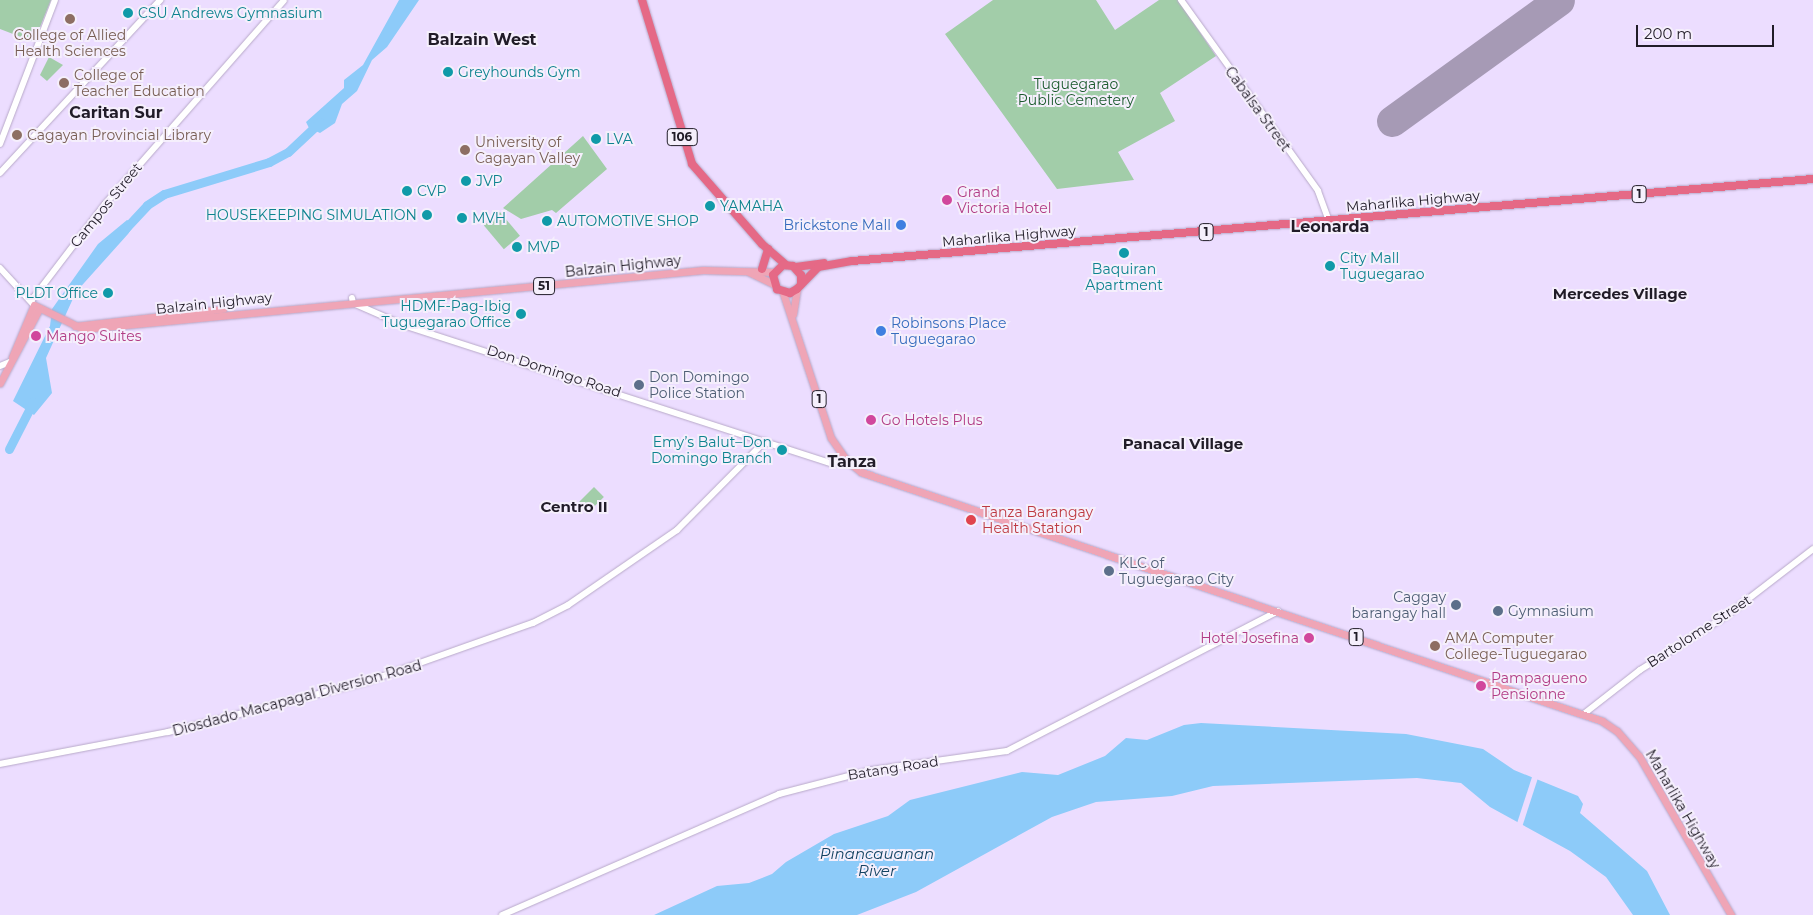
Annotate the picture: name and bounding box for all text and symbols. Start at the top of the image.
place label: CSU Andrews Gymnasium [138,5,323,21]
marker: CSU Andrews Gymnasium [122,7,134,19]
marker: College of Allied Health Sciences [64,13,76,25]
scale bar [1638,15,1776,47]
text: 200 m [1644,24,1692,43]
place label: College of Allied Health Sciences [14,27,126,59]
district label: Balzain West [427,30,537,50]
street label: Cabalsa Street [1222,63,1294,155]
place label: Greyhounds Gym [458,64,581,80]
marker: Greyhounds Gym [442,66,454,78]
place label: College of Teacher Education [74,67,205,100]
park label: Tuguegarao Public Cemetery [1018,76,1134,108]
marker: College of Teacher Education [58,77,70,89]
district label: Caritan Sur [69,103,163,123]
place label: Cagayan Provincial Library [27,127,211,143]
road number: 106 [666,128,698,146]
marker: Cagayan Provincial Library [11,129,23,141]
place label: LVA [606,131,633,147]
marker: LVA [590,133,602,145]
place label: University of Cagayan Valley [475,134,580,166]
marker: University of Cagayan Valley [459,144,471,156]
street label: Campos Street [67,159,145,251]
place label: JVP [476,173,503,189]
marker: JVP [460,175,472,187]
place label: CVP [417,183,446,199]
place label: Grand Victoria Hotel [957,184,1051,216]
road number: 1 [1632,184,1646,203]
marker: CVP [401,185,413,197]
street label: Maharlika Highway [1345,187,1481,215]
marker: Grand Victoria Hotel [941,194,953,206]
place label: YAMAHA [720,198,783,214]
marker: YAMAHA [704,200,716,212]
place label: HOUSEKEEPING SIMULATION [206,207,417,223]
marker: HOUSEKEEPING SIMULATION [421,209,433,221]
place label: MVH [472,210,506,226]
marker: MVH [456,212,468,224]
place label: AUTOMOTIVE SHOP [557,213,699,229]
marker: AUTOMOTIVE SHOP [541,215,553,227]
place label: Brickstone Mall [783,217,891,233]
district label: Leonarda [1291,217,1369,237]
marker: Brickstone Mall [895,219,907,231]
street label: Maharlika Highway [941,222,1077,250]
road number: 1 [1198,222,1214,242]
place label: MVP [527,239,560,255]
marker: MVP [511,241,523,253]
marker: Baquiran Apartment [1118,247,1130,259]
place label: City Mall Tuguegarao [1340,250,1425,282]
street label: Balzain Highway [564,252,682,280]
marker: City Mall Tuguegarao [1324,260,1336,272]
place label: Baquiran Apartment [1085,261,1163,294]
road number: 51 [533,276,555,296]
place label: PLDT Office [15,285,98,301]
district label: Mercedes Village [1553,285,1687,303]
marker: PLDT Office [102,287,114,299]
street label: Balzain Highway [155,289,273,317]
place label: HDMF-Pag-Ibig Tuguegarao Office [381,298,511,331]
marker: HDMF-Pag-Ibig Tuguegarao Office [515,308,527,320]
place label: Robinsons Place Tuguegarao [891,315,1006,348]
marker: Robinsons Place Tuguegarao [875,325,887,337]
place label: Mango Suites [46,328,142,344]
marker: Mango Suites [30,330,42,342]
street label: Don Domingo Road [485,341,623,401]
place label: Don Domingo Police Station [649,369,749,402]
marker: Don Domingo Police Station [633,379,645,391]
road number: 1 [812,389,826,408]
place label: Go Hotels Plus [881,412,983,428]
marker: Go Hotels Plus [865,414,877,426]
place label: Emy’s Balut–Don Domingo Branch [651,434,772,467]
district label: Panacal Village [1123,435,1243,453]
marker: Emy’s Balut–Don Domingo Branch [776,444,788,456]
district label: Tanza [828,452,876,472]
district label: Centro II [540,498,608,516]
place label: Tanza Barangay Health Station [982,504,1093,536]
marker: Tanza Barangay Health Station [964,513,978,527]
place label: KLC of Tuguegarao City [1119,555,1234,588]
marker: KLC of Tuguegarao City [1103,565,1115,577]
place label: Caggay barangay hall [1351,589,1446,622]
street label: Bartolome Street [1644,591,1754,671]
marker: Caggay barangay hall [1450,599,1462,611]
place label: Gymnasium [1508,603,1594,619]
marker: Gymnasium [1492,605,1504,617]
road number: 1 [1348,628,1364,646]
place label: Hotel Josefina [1200,630,1299,646]
place label: AMA Computer College-Tuguegarao [1445,630,1587,662]
marker: Hotel Josefina [1303,632,1315,644]
marker: AMA Computer College-Tuguegarao [1429,640,1441,652]
street label: Diosdado Macapagal Diversion Road [171,657,423,739]
place label: Pampagueno Pensionne [1491,670,1587,702]
marker: Pampagueno Pensionne [1475,680,1487,692]
street label: Maharlika Highway [1642,747,1724,871]
street label: Batang Road [846,753,940,783]
water label: Pinancauanan River [820,844,934,879]

